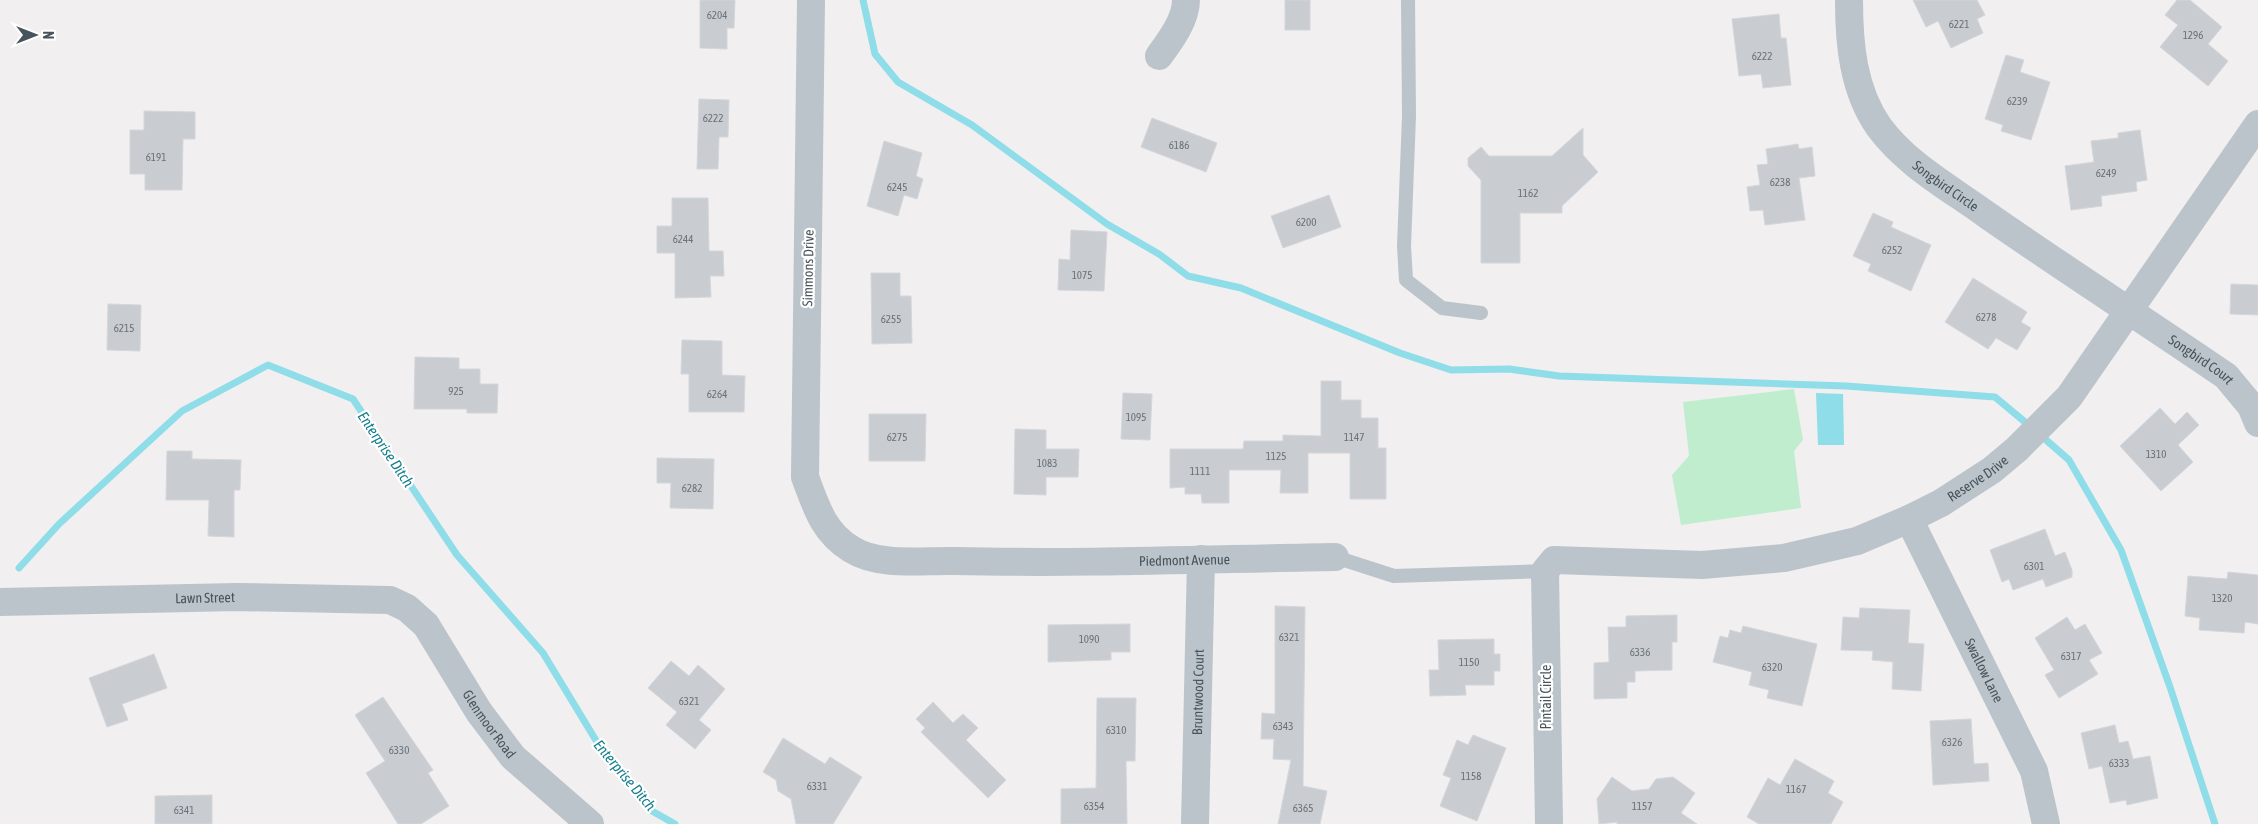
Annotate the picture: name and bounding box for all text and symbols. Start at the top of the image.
house number: 6204 [707,9,727,21]
north arrow [10,10,60,60]
house number: 6221 [1949,18,1969,30]
house number: 1296 [2183,29,2203,41]
text: N [40,31,56,39]
house number: 6222 [1752,50,1772,62]
house number: 6239 [2007,95,2027,107]
house number: 6222 [703,112,723,124]
house number: 6186 [1169,139,1189,151]
house number: 6191 [146,151,166,163]
street label: Songbird Circle [1910,157,1982,215]
house number: 6249 [2096,167,2116,179]
house number: 6238 [1770,176,1790,188]
house number: 6245 [887,181,907,193]
house number: 1162 [1518,187,1538,199]
house number: 6200 [1296,216,1316,228]
street label: Simmons Drive [799,230,817,306]
house number: 6244 [673,233,693,245]
house number: 6252 [1882,244,1902,256]
house number: 1075 [1072,269,1092,281]
house number: 6278 [1976,311,1996,323]
house number: 6255 [881,313,901,325]
house number: 6215 [114,322,134,334]
street label: Songbird Court [2166,332,2237,387]
house number: 925 [448,385,464,397]
house number: 6264 [707,388,727,400]
water label: Enterprise Ditch [355,408,417,490]
house number: 1095 [1126,411,1146,423]
house number: 6275 [887,431,907,443]
house number: 1147 [1344,431,1364,443]
house number: 1310 [2146,448,2166,460]
house number: 1125 [1266,450,1286,462]
street label: Reserve Drive [1944,452,2011,505]
house number: 1083 [1037,457,1057,469]
house number: 1111 [1190,465,1210,477]
house number: 6282 [682,482,702,494]
street label: Piedmont Avenue [1139,551,1230,569]
house number: 6301 [2024,560,2044,572]
street label: Lawn Street [175,589,235,606]
house number: 1320 [2212,592,2232,604]
house number: 6321 [1279,631,1299,643]
house number: 1090 [1079,633,1099,645]
street label: Swallow Lane [1961,636,2007,705]
house number: 6336 [1630,646,1650,658]
street label: Bruntwood Court [1189,649,1207,735]
house number: 6317 [2061,650,2081,662]
house number: 1150 [1459,656,1479,668]
house number: 6320 [1762,661,1782,673]
street label: Pintail Circle [1538,665,1554,729]
street label: Glenmoor Road [459,687,519,761]
house number: 6321 [679,695,699,707]
house number: 6343 [1273,720,1293,732]
house number: 6310 [1106,724,1126,736]
water label: Enterprise Ditch [591,736,659,814]
house number: 6326 [1942,736,1962,748]
house number: 6330 [389,744,409,756]
house number: 6333 [2109,757,2129,769]
house number: 1158 [1461,770,1481,782]
house number: 6331 [807,780,827,792]
house number: 1167 [1786,783,1806,795]
house number: 6354 [1084,800,1104,812]
house number: 1157 [1632,800,1652,812]
house number: 6365 [1293,802,1313,814]
house number: 6341 [174,804,194,816]

